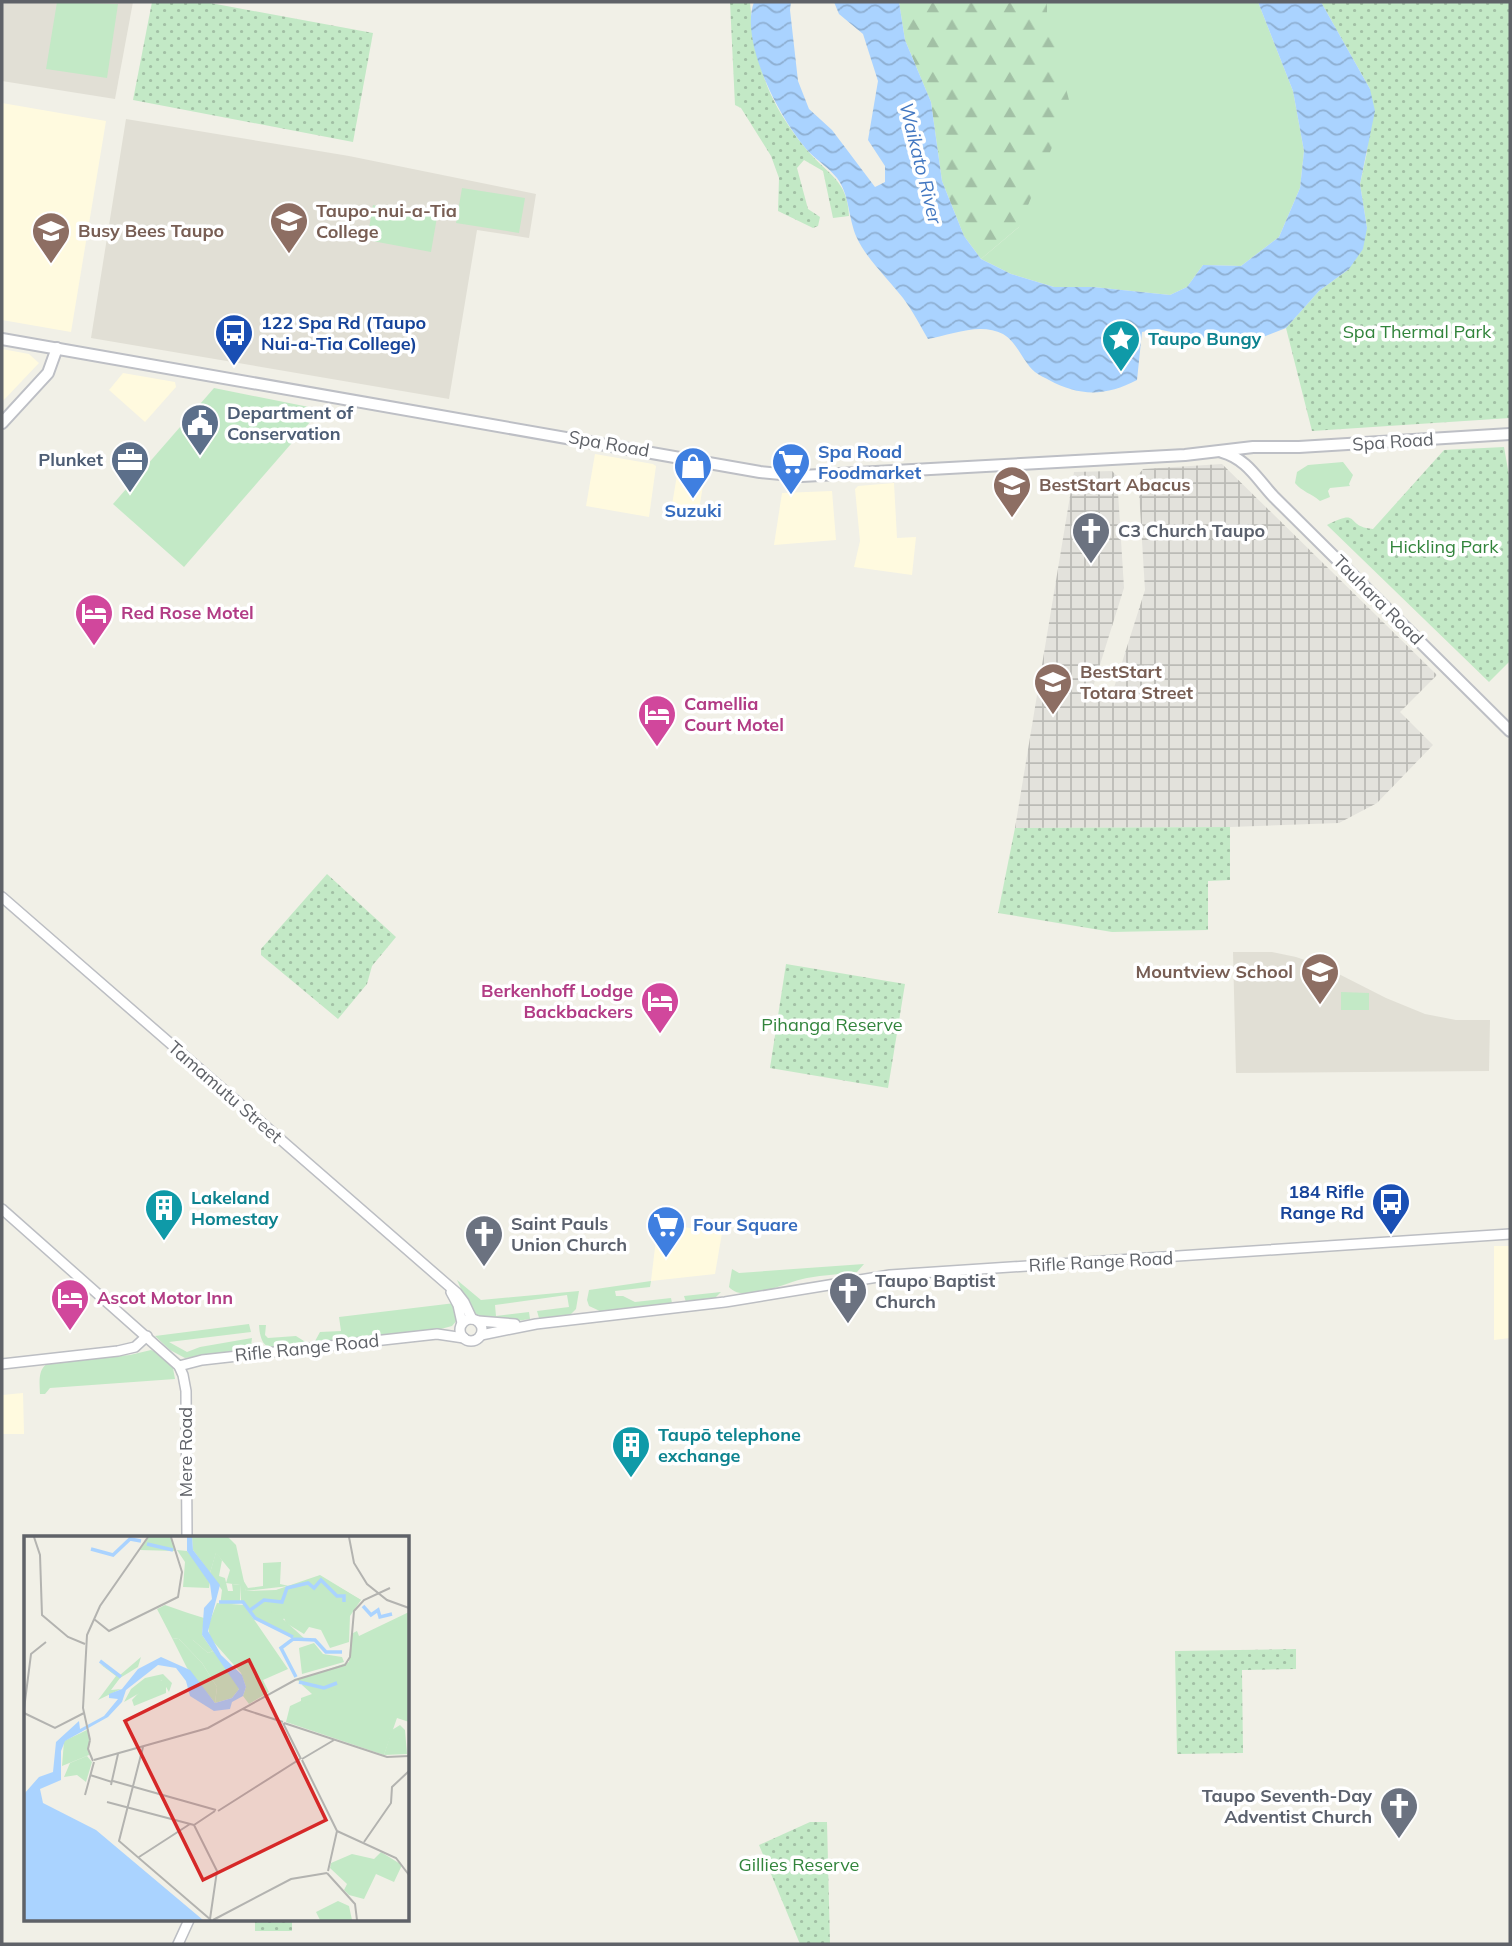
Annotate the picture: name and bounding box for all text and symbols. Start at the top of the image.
water label: Waikato River [894,100,948,227]
place label: Taupo-nui-a-Tia College [316,199,457,243]
school or university icon: Taupo-nui-a-Tia College [268,200,310,255]
school or university icon: Busy Bees Taupo [30,210,72,265]
place label: Busy Bees Taupo [78,219,224,242]
place label: 122 Spa Rd (Taupo Nui-a-Tia College) [261,311,426,355]
bus stop icon: 122 Spa Rd (Taupo Nui-a-Tia College) [213,312,255,367]
place icon: Taupo Bungy [1100,318,1142,373]
park label: Spa Thermal Park [1343,320,1492,343]
place label: Taupo Bungy [1148,327,1262,350]
place label: Department of Conservation [227,401,354,445]
public building icon: Department of Conservation [179,402,221,457]
street label: Spa Road [567,425,651,462]
street label: Spa Road [1351,427,1434,456]
office icon: Plunket [109,439,151,494]
place label: Spa Road Foodmarket [818,440,921,484]
supermarket icon: Spa Road Foodmarket [770,441,812,496]
shop icon: Suzuki [672,445,714,500]
place label: Plunket [38,448,103,471]
school or university icon: BestStart Abacus [991,464,1033,519]
place label: BestStart Abacus [1039,473,1191,496]
place label: Suzuki [664,499,722,522]
church icon: C3 Church Taupo [1070,510,1112,565]
place label: C3 Church Taupo [1118,519,1265,542]
park label: Hickling Park [1390,535,1499,558]
street label: Tauhara Road [1328,550,1428,650]
hotel icon: Red Rose Motel [73,592,115,647]
place label: Red Rose Motel [121,601,254,624]
place label: BestStart Totara Street [1080,660,1193,704]
school or university icon: BestStart Totara Street [1032,661,1074,716]
place label: Camellia Court Motel [684,692,784,736]
hotel icon: Camellia Court Motel [636,693,678,748]
school or university icon: Mountview School [1299,951,1341,1006]
place label: Mountview School [1136,960,1293,983]
place label: Berkenhoff Lodge Backbackers [481,979,633,1023]
hotel icon: Berkenhoff Lodge Backbackers [639,980,681,1035]
park label: Pihanga Reserve [761,1013,903,1036]
street label: Tamamutu Street [163,1036,287,1148]
place label: 184 Rifle Range Rd [1280,1180,1364,1224]
bus stop icon: 184 Rifle Range Rd [1370,1181,1412,1236]
place label: Lakeland Homestay [191,1186,278,1230]
building icon: Lakeland Homestay [143,1187,185,1242]
supermarket icon: Four Square [645,1204,687,1259]
place label: Saint Pauls Union Church [511,1212,627,1256]
church icon: Saint Pauls Union Church [463,1213,505,1268]
place label: Four Square [693,1213,798,1236]
street label: Rifle Range Road [1028,1246,1174,1277]
place label: Taupo Baptist Church [875,1269,995,1313]
church icon: Taupo Baptist Church [827,1270,869,1325]
hotel icon: Ascot Motor Inn [49,1277,91,1332]
place label: Ascot Motor Inn [97,1286,233,1309]
street label: Rifle Range Road [234,1328,380,1367]
street label: Mere Road [174,1407,197,1497]
place label: Taupō telephone exchange [658,1423,801,1467]
building icon: Taupō telephone exchange [610,1424,652,1479]
inset map [24,1536,410,1922]
place label: Taupo Seventh-Day Adventist Church [1202,1784,1372,1828]
church icon: Taupo Seventh-Day Adventist Church [1378,1785,1420,1840]
park label: Gillies Reserve [739,1853,859,1876]

